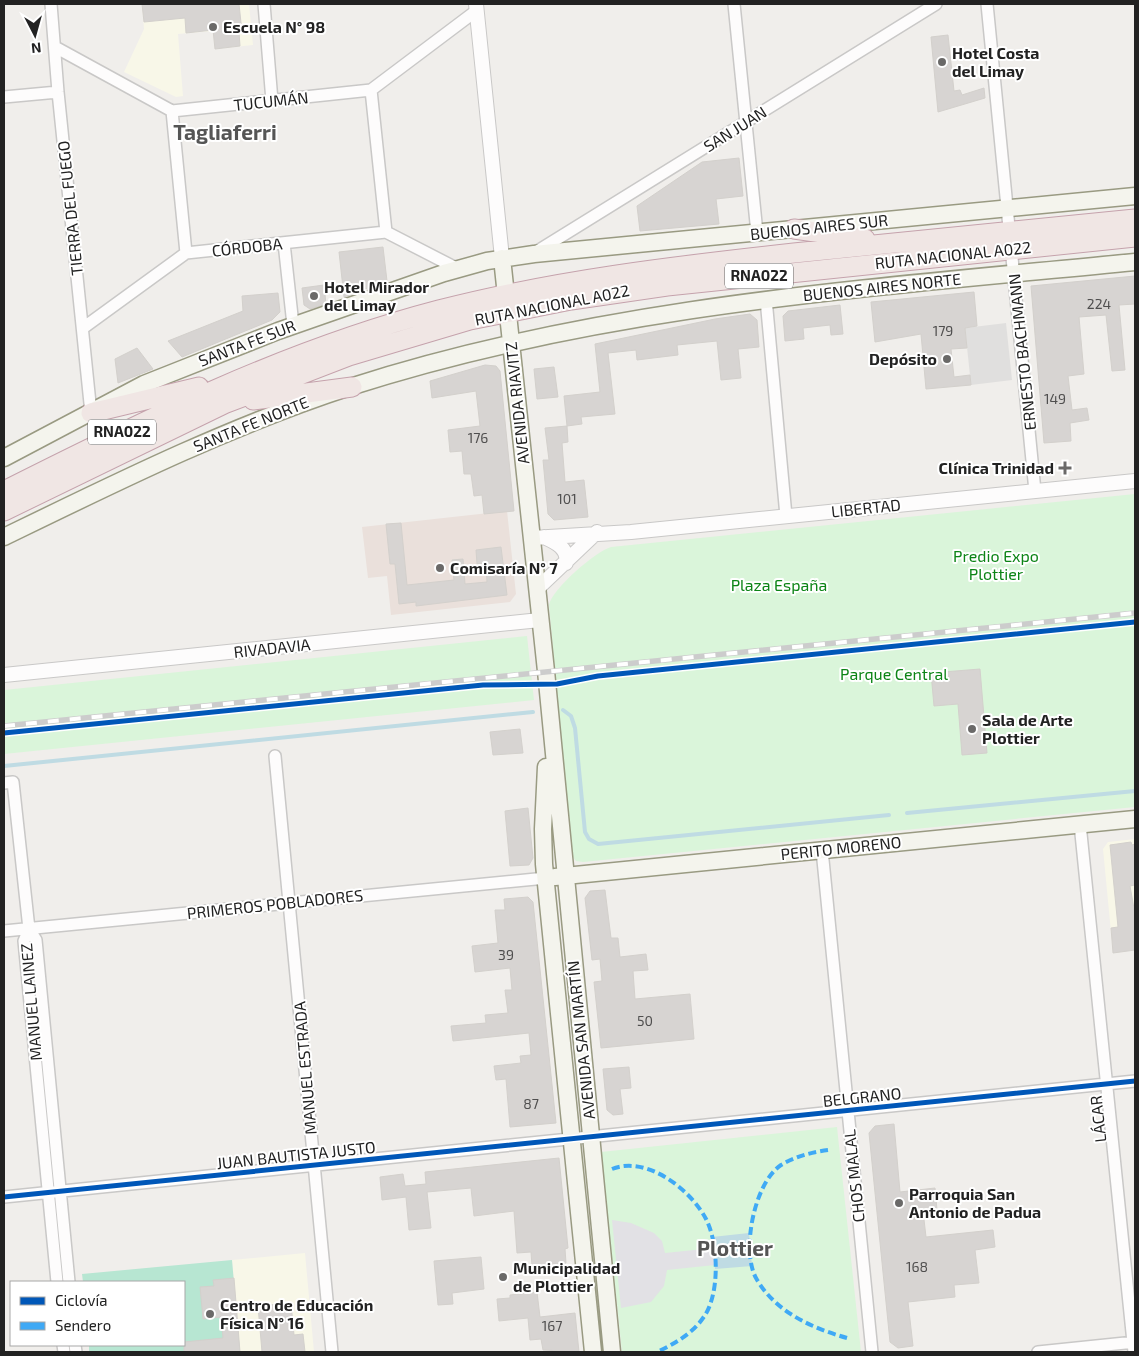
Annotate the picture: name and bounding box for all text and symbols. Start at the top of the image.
north arrow [10,10,60,60]
place label: Escuela N° 98 [223,17,325,36]
marker: Escuela N° 98 [207,21,219,33]
text: N [30,39,42,57]
place label: Hotel Costa del Limay [952,43,1039,81]
marker: Hotel Costa del Limay [936,56,948,68]
street label: TUCUMÁN [233,87,309,114]
street label: SAN JUAN [700,102,770,155]
district label: Tagliaferri [173,119,277,144]
street label: TIERRA DEL FUEGO [53,140,86,276]
street label: BUENOS AIRES SUR [749,210,889,243]
street label: CÓRDOBA [211,233,283,260]
street label: RUTA NACIONAL A022 [874,237,1032,272]
road number: RNA022 [725,264,793,288]
street label: BUENOS AIRES NORTE [802,269,962,304]
street label: ERNESTO BACHMANN [1004,273,1039,431]
place label: Hotel Mirador del Limay [324,277,429,315]
street label: RUTA NACIONAL A022 [473,280,631,329]
marker: Hotel Mirador del Limay [308,290,320,302]
house number: 224 [1087,295,1111,312]
street label: SANTA FE SUR [196,315,298,370]
house number: 179 [933,322,953,339]
street label: AVENIDA RIAVITZ [501,341,532,465]
place label: Depósito [869,349,937,368]
marker: Depósito [941,353,953,365]
house number: 149 [1044,390,1066,407]
street label: SANTA FE NORTE [190,392,311,455]
road number: RNA022 [88,420,156,444]
house number: 176 [468,429,488,446]
place label: Clínica Trinidad [939,458,1054,477]
marker: Clínica Trinidad [1058,461,1072,475]
house number: 101 [557,490,577,507]
street label: LIBERTAD [830,494,902,521]
park label: Predio Expo Plottier [953,546,1039,583]
place label: Comisaría N° 7 [450,558,558,577]
marker: Comisaría N° 7 [434,562,446,574]
park label: Plaza España [731,575,827,594]
street label: RIVADAVIA [233,634,311,661]
park label: Parque Central [840,664,948,683]
place label: Sala de Arte Plottier [982,710,1073,747]
marker: Sala de Arte Plottier [966,723,978,735]
street label: PERITO MORENO [780,832,902,863]
street label: PRIMEROS POBLADORES [186,885,364,922]
street label: MANUEL LAINEZ [16,942,45,1062]
house number: 39 [498,946,514,963]
street label: AVENIDA SAN MARTÍN [563,960,598,1120]
street label: MANUEL ESTRADA [289,1000,320,1136]
house number: 50 [637,1012,653,1029]
street label: BELGRANO [822,1083,902,1110]
house number: 87 [523,1095,539,1112]
street label: LÁCAR [1086,1095,1109,1143]
street label: CHOS MALAL [839,1129,868,1224]
street label: JUAN BAUTISTA JUSTO [216,1137,376,1172]
place label: Parroquia San Antonio de Padua [909,1184,1041,1221]
marker: Parroquia San Antonio de Padua [893,1197,905,1209]
district label: Plottier [697,1235,773,1260]
place label: Municipalidad de Plottier [513,1258,620,1295]
house number: 168 [906,1258,928,1275]
marker: Municipalidad de Plottier [497,1271,509,1283]
legend [10,1281,185,1346]
text: Ciclovía [55,1291,107,1309]
place label: Centro de Educación Física N° 16 [220,1295,373,1332]
marker: Centro de Educación Física N° 16 [204,1308,216,1320]
text: Sendero [55,1316,111,1334]
house number: 167 [542,1317,562,1334]

